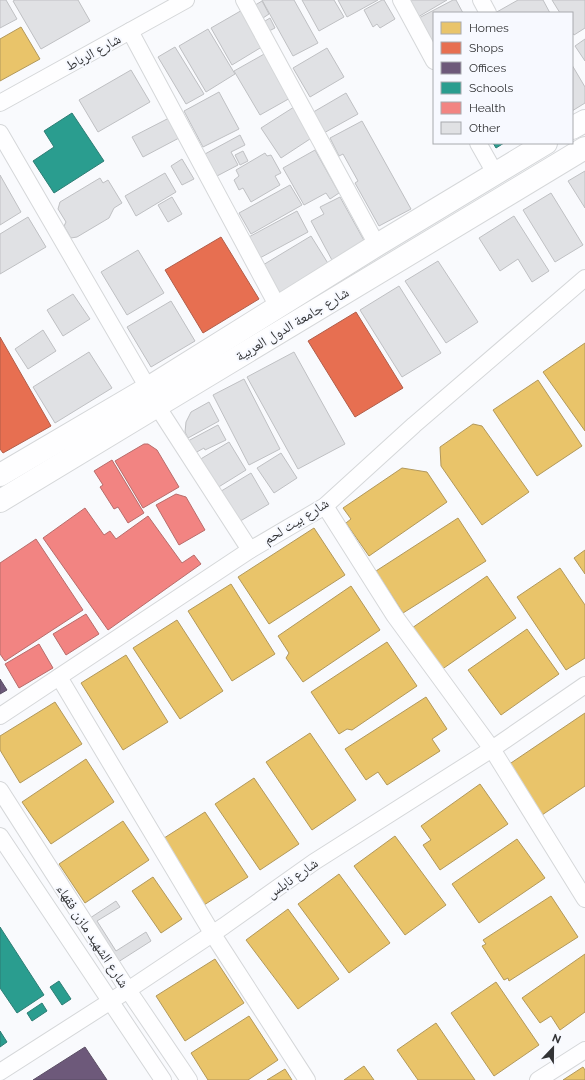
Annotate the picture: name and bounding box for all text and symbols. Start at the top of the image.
legend [433,12,573,144]
text: Homes [469,21,509,35]
street label: شارع الرباط [63,30,124,75]
text: Shops [469,41,504,55]
text: Offices [469,61,506,75]
text: Schools [469,81,513,95]
text: Health [469,101,506,115]
text: Other [469,121,501,135]
street label: شارع جامعة الدول العربية [233,284,352,366]
street label: شارع بيت لحم [260,495,333,549]
street label: شارع نابلس [263,854,322,903]
street label: شارع الشهيد مازن فقهاء [52,881,132,992]
north arrow [533,1028,573,1068]
text: N [550,1032,563,1047]

